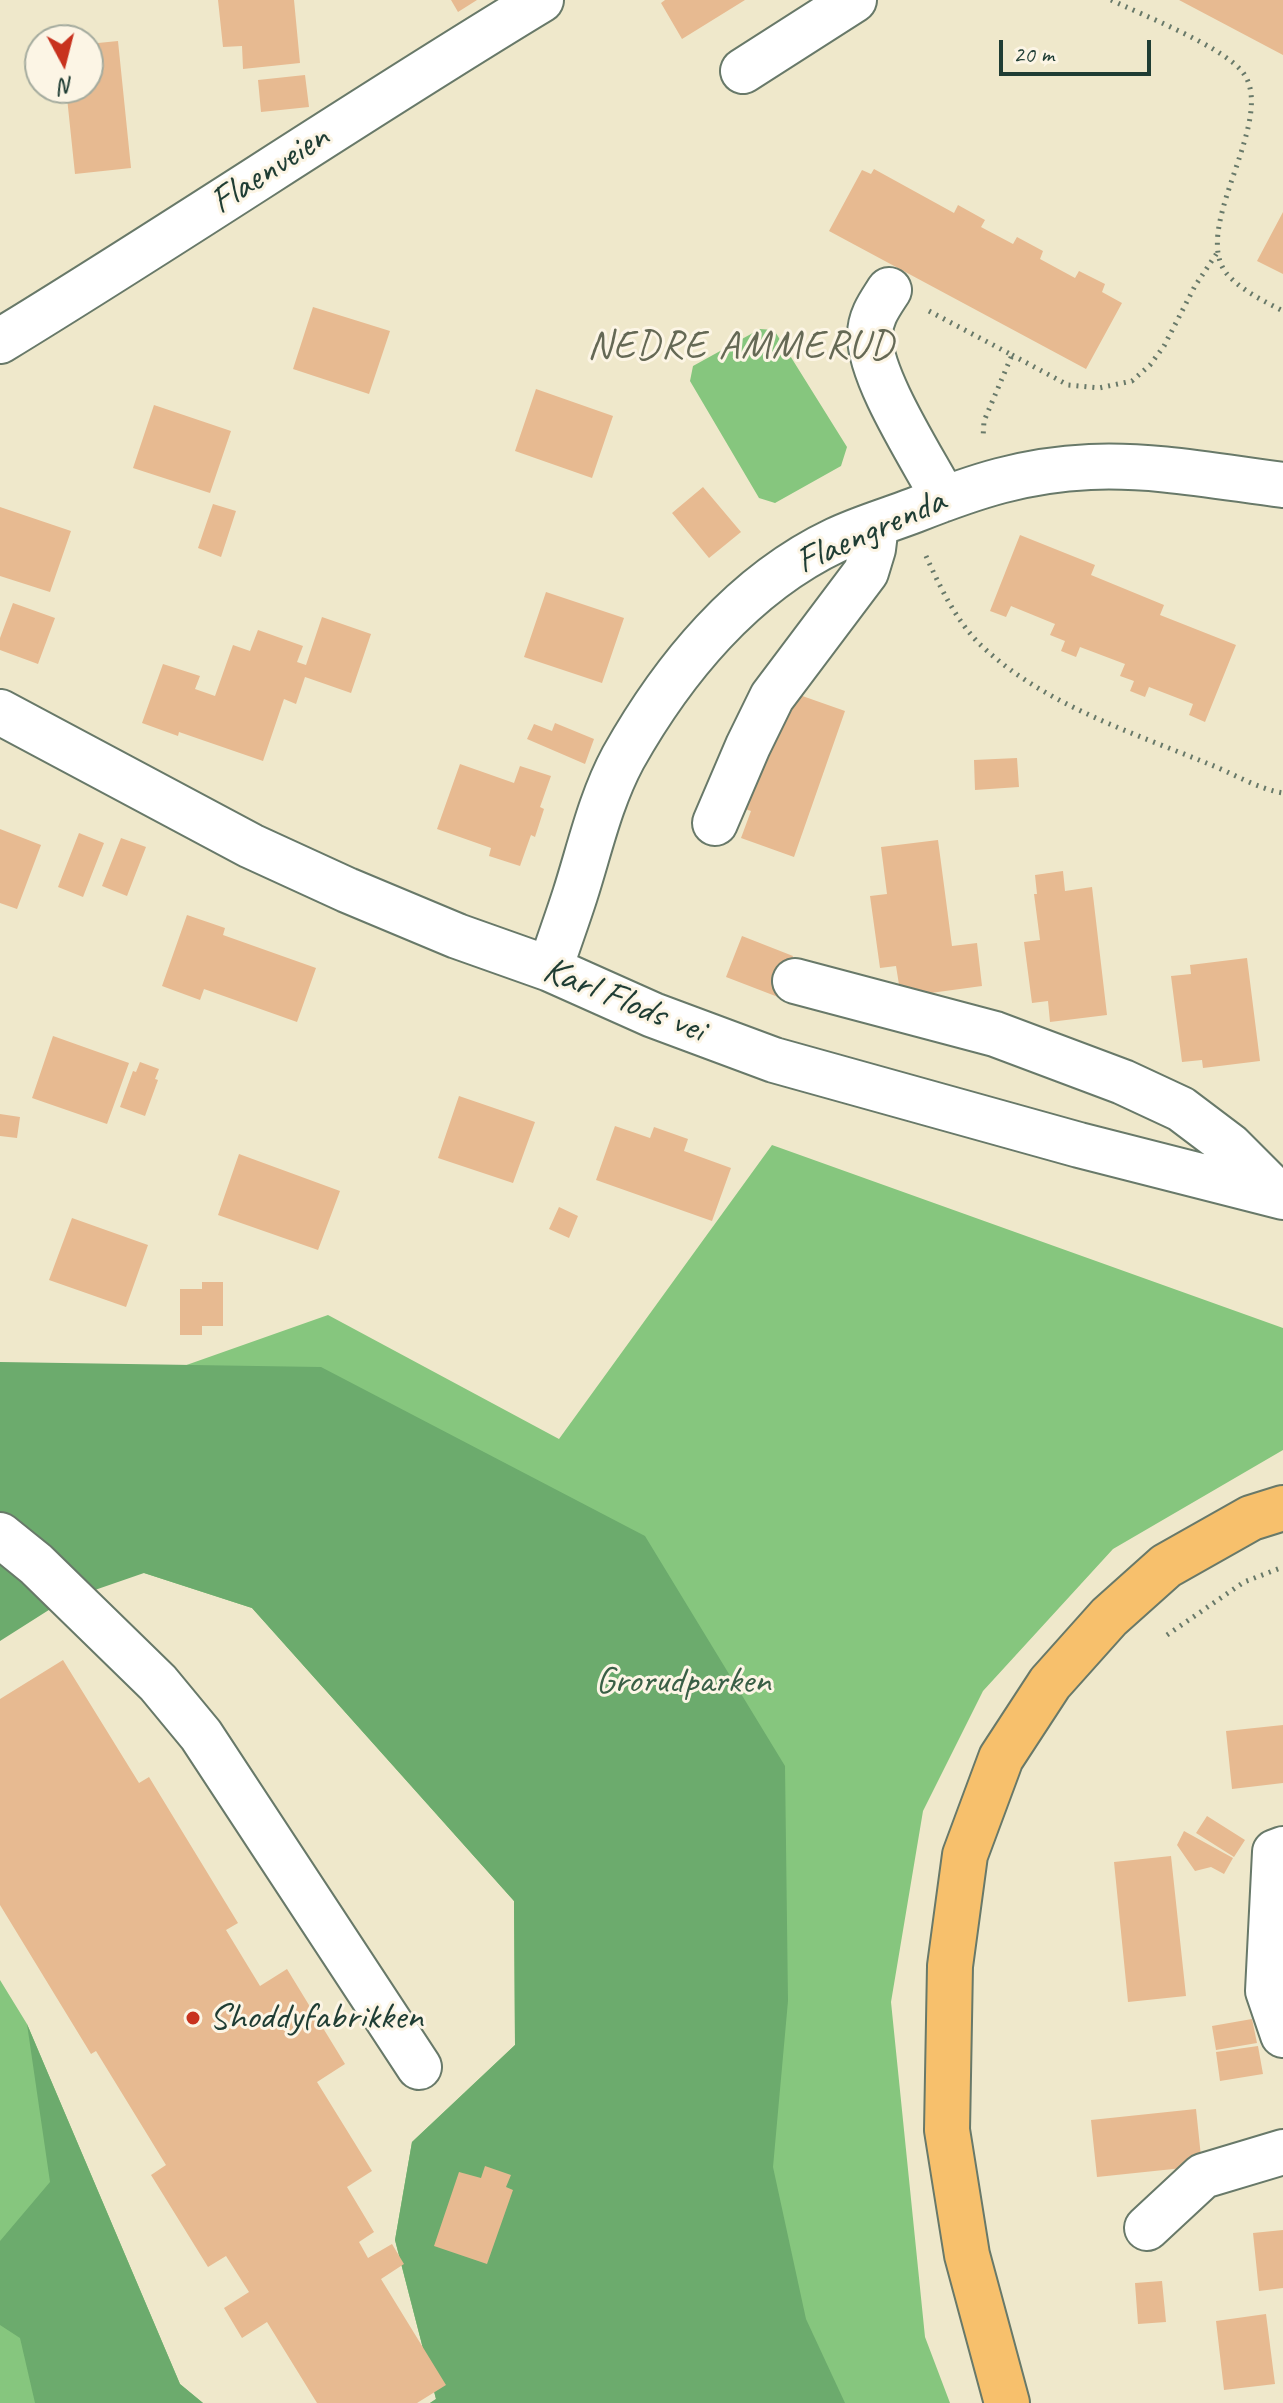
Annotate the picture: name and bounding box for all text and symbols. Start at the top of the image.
north arrow [24,24,104,104]
scale bar [1003,24,1155,74]
text: 20 m [1013,39,1054,69]
text: N [58,71,75,101]
street label: Flaenveien [202,115,338,225]
district label: NEDRE AMMERUD [588,323,894,371]
street label: Flaengrenda [789,479,953,585]
street label: Karl Flods vei [537,948,711,1054]
park label: Grorudparken [595,1659,771,1705]
place label: Shoddyfabrikken [209,1995,423,2041]
marker: Shoddyfabrikken [184,2009,202,2027]

